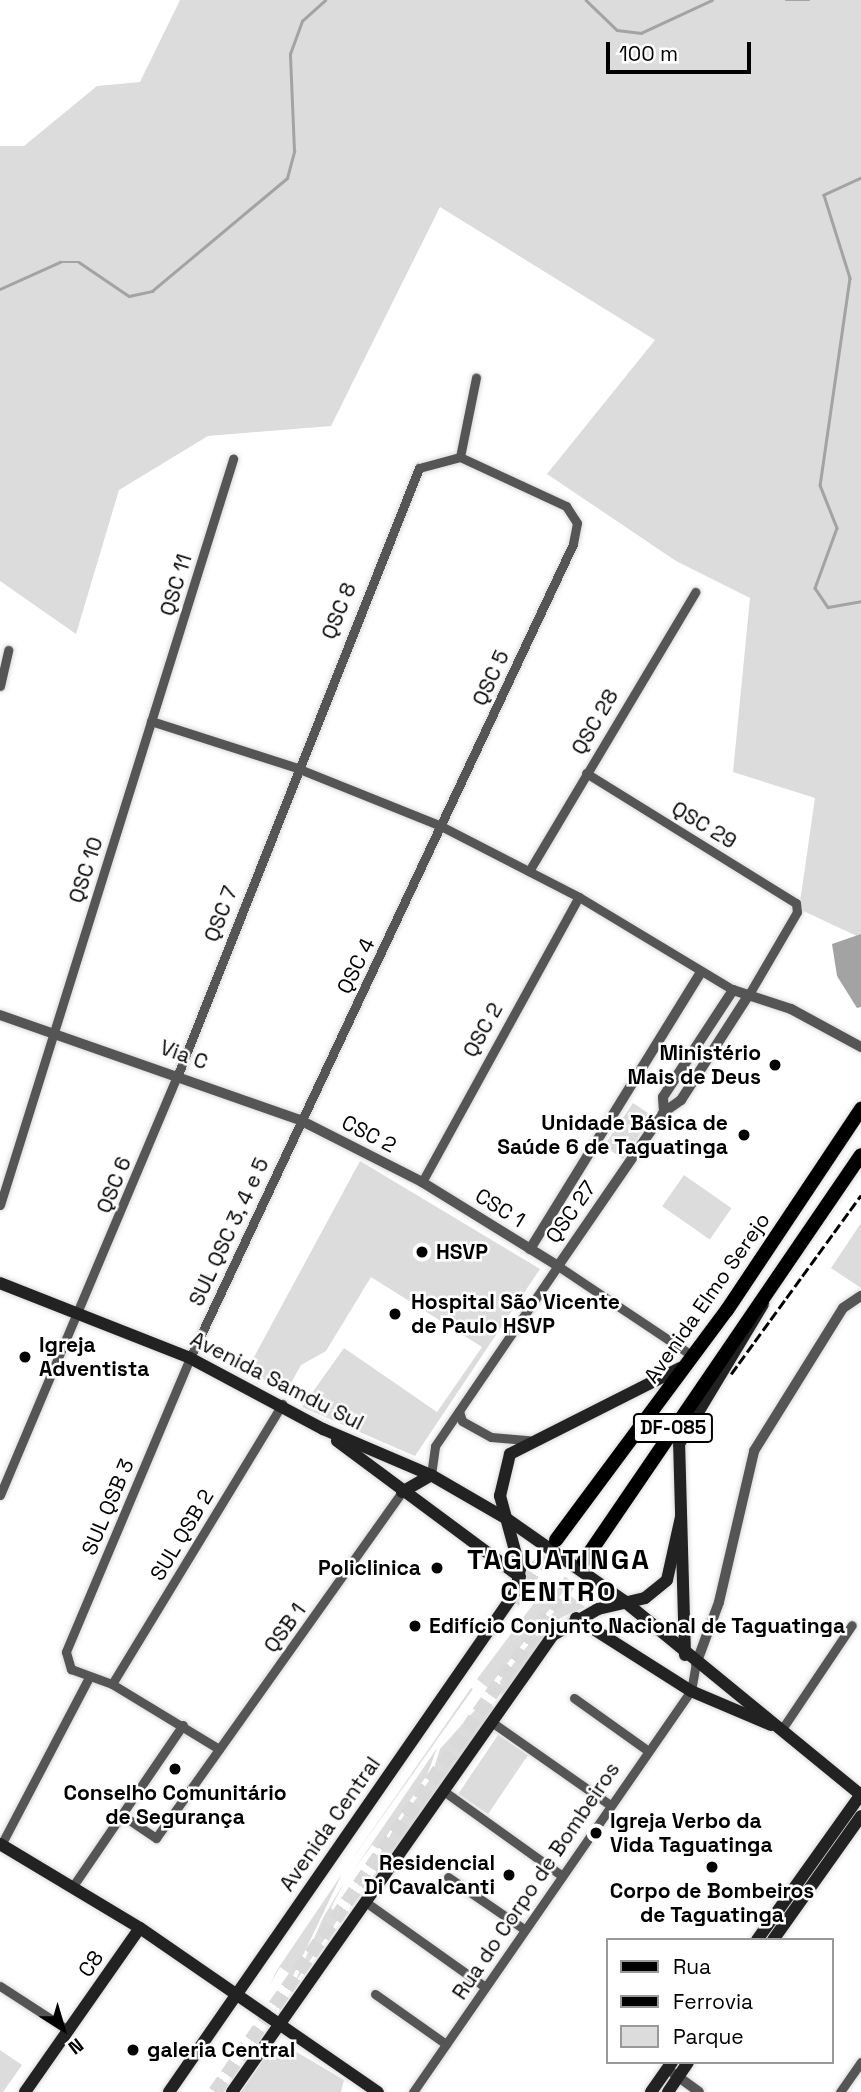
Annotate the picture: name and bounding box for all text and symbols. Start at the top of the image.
scale bar [609,28,754,72]
text: 100 m [619,40,678,67]
street label: QSC 11 [155,551,197,619]
street label: QSC 8 [316,579,362,643]
street label: QSC 5 [467,646,515,710]
street label: QSC 28 [566,685,624,759]
street label: QSC 29 [667,796,741,854]
street label: QSC 10 [64,834,108,906]
street label: QSC 7 [199,883,243,945]
street label: QSC 4 [332,934,380,998]
street label: QSC 2 [458,998,508,1062]
street label: Via C [157,1035,211,1075]
place label: Ministério Mais de Deus [628,1040,761,1090]
marker: Ministério Mais de Deus [767,1057,783,1073]
street label: CSC 2 [337,1110,401,1158]
place label: Unidade Básica de Saúde 6 de Taguatinga [497,1110,728,1160]
marker: Unidade Básica de Saúde 6 de Taguatinga [734,1125,754,1145]
street label: QSC 6 [91,1153,137,1217]
street label: SUL QSC 3, 4 e 5 [183,1153,275,1311]
street label: QSC 27 [541,1176,601,1248]
street label: CSC 1 [470,1183,530,1233]
street label: Avenida Elmo Serejo [639,1208,775,1388]
place label: HSVP [436,1239,488,1265]
marker: HSVP [414,1244,430,1260]
place label: Hospital São Vicente de Paulo HSVP [411,1289,620,1339]
marker: Hospital São Vicente de Paulo HSVP [385,1304,405,1324]
street label: Avenida Samdu Sul [186,1326,368,1436]
place label: Igreja Adventista [39,1332,149,1382]
marker: Igreja Adventista [17,1349,33,1365]
road number: DF-085 [633,1412,713,1444]
street label: SUL QSB 3 [76,1455,140,1559]
street label: SUL QSB 2 [145,1485,219,1585]
district label: TAGUATINGA CENTRO [468,1542,650,1608]
place label: Policlinica [318,1555,421,1581]
marker: Policlinica [427,1558,447,1578]
street label: QSB 1 [259,1598,311,1658]
place label: Edifício Conjunto Nacional de Taguatinga [429,1613,846,1639]
marker: Edifício Conjunto Nacional de Taguatinga [407,1618,423,1634]
street label: Avenida Central [274,1752,386,1896]
street label: Rua do Corpo de Bombeiros [447,1758,625,2004]
marker: Conselho Comunitário de Segurança [167,1761,183,1777]
place label: Conselho Comunitário de Segurança [63,1780,287,1830]
place label: Igreja Verbo da Vida Taguatinga [610,1808,773,1858]
marker: Igreja Verbo da Vida Taguatinga [588,1825,604,1841]
place label: Residencial Di Cavalcanti [364,1850,495,1900]
marker: Corpo de Bombeiros de Taguatinga [704,1859,720,1875]
marker: Residencial Di Cavalcanti [501,1867,517,1883]
place label: Corpo de Bombeiros de Taguatinga [610,1878,814,1928]
legend [606,1938,833,2064]
street label: C8 [73,1946,109,1982]
text: Rua [673,1953,711,1980]
text: Ferrovia [673,1988,753,2015]
north arrow [28,1994,98,2064]
text: Parque [673,2023,744,2050]
text: N [63,2032,89,2060]
place label: galeria Central [147,2037,295,2063]
marker: galeria Central [125,2042,141,2058]

